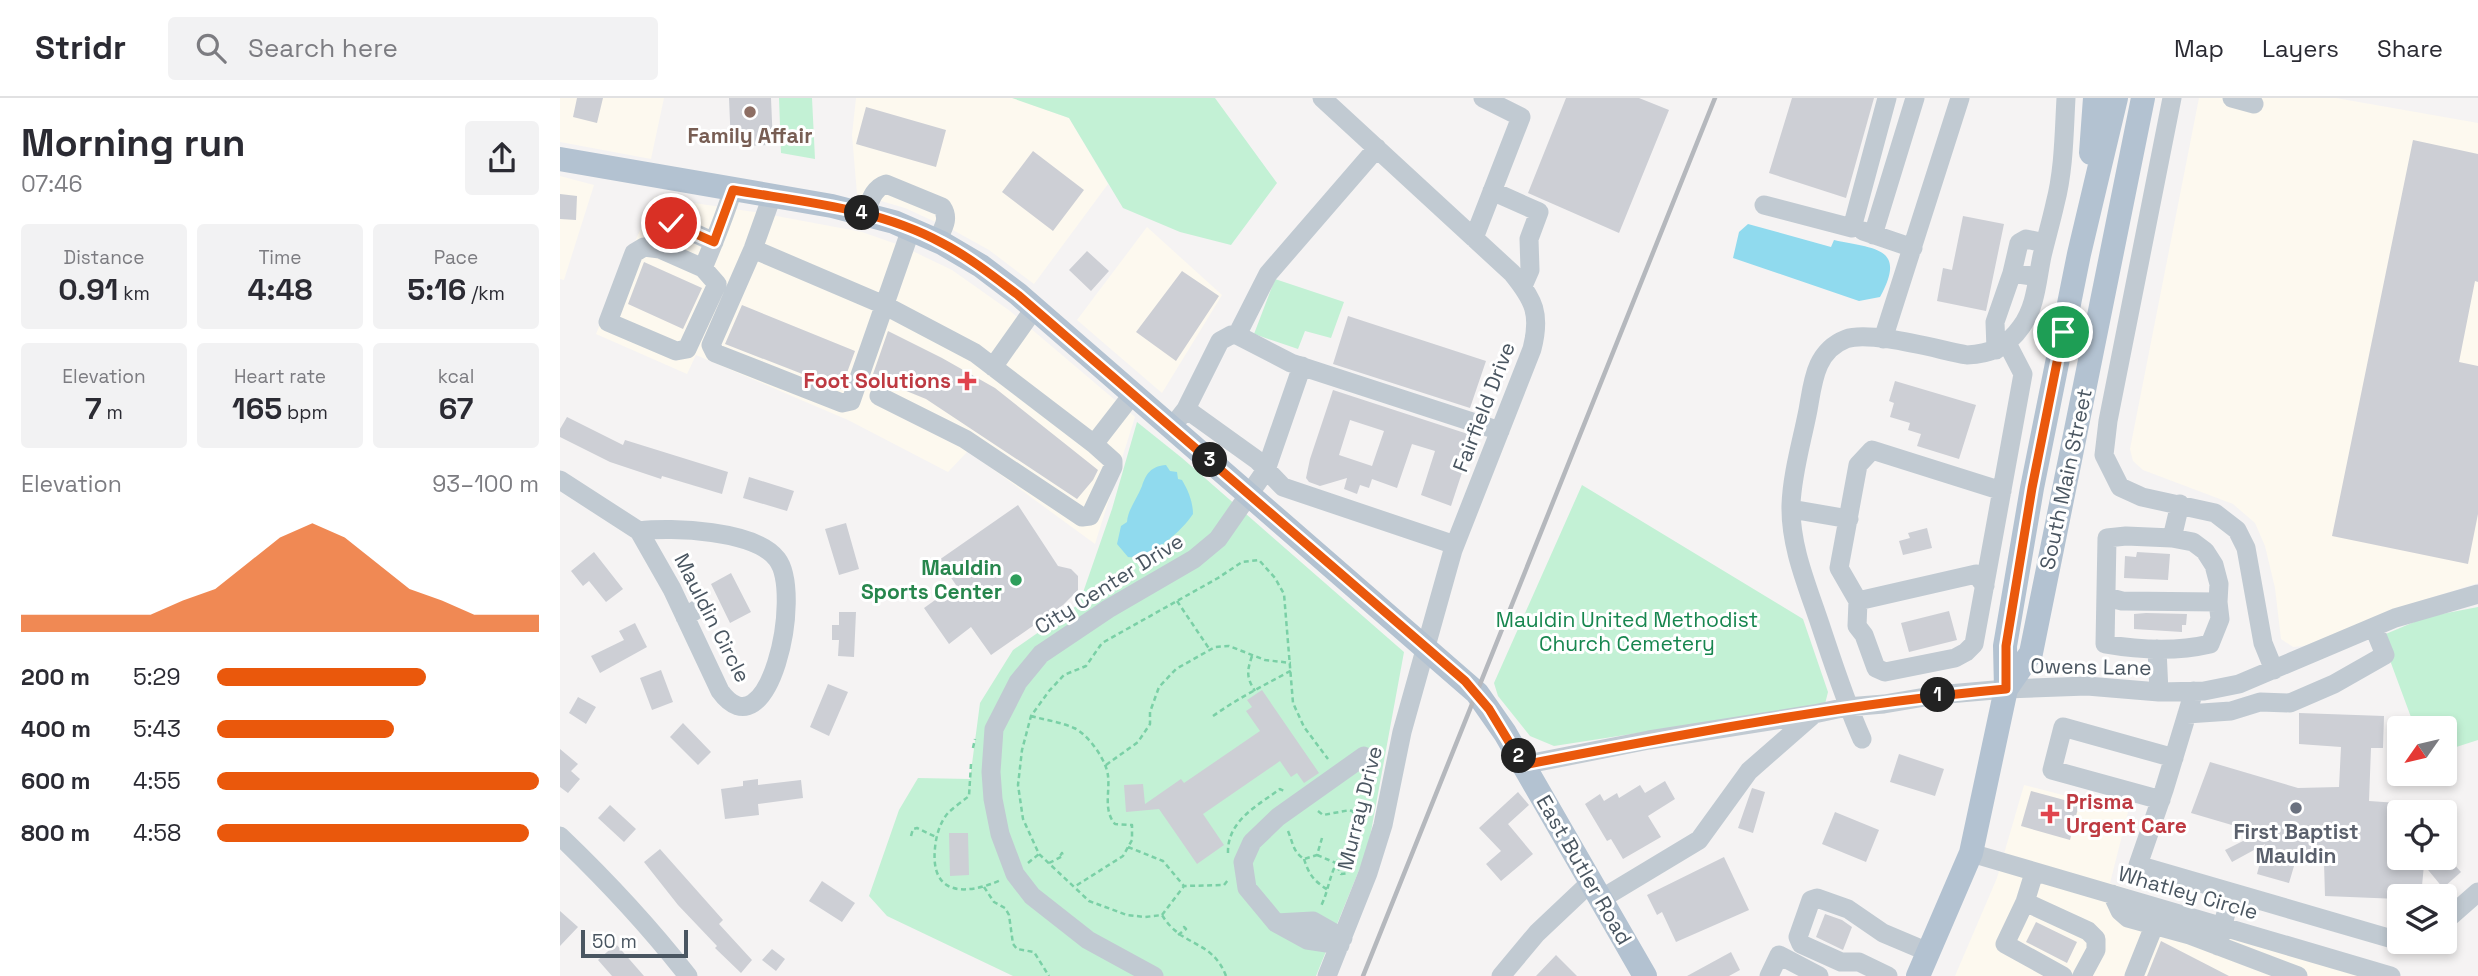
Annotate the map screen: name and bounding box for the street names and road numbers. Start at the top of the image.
street label: Fairfield Drive [1446,338,1521,476]
street label: South Main Street [2033,386,2098,572]
street label: City Center Drive [1029,527,1188,640]
street label: Mauldin Circle [668,549,757,687]
street label: Owens Lane [2030,652,2152,681]
street label: Murray Drive [1331,743,1388,873]
street label: East Butler Road [1531,790,1638,949]
street label: Whatley Circle [2115,860,2261,925]

